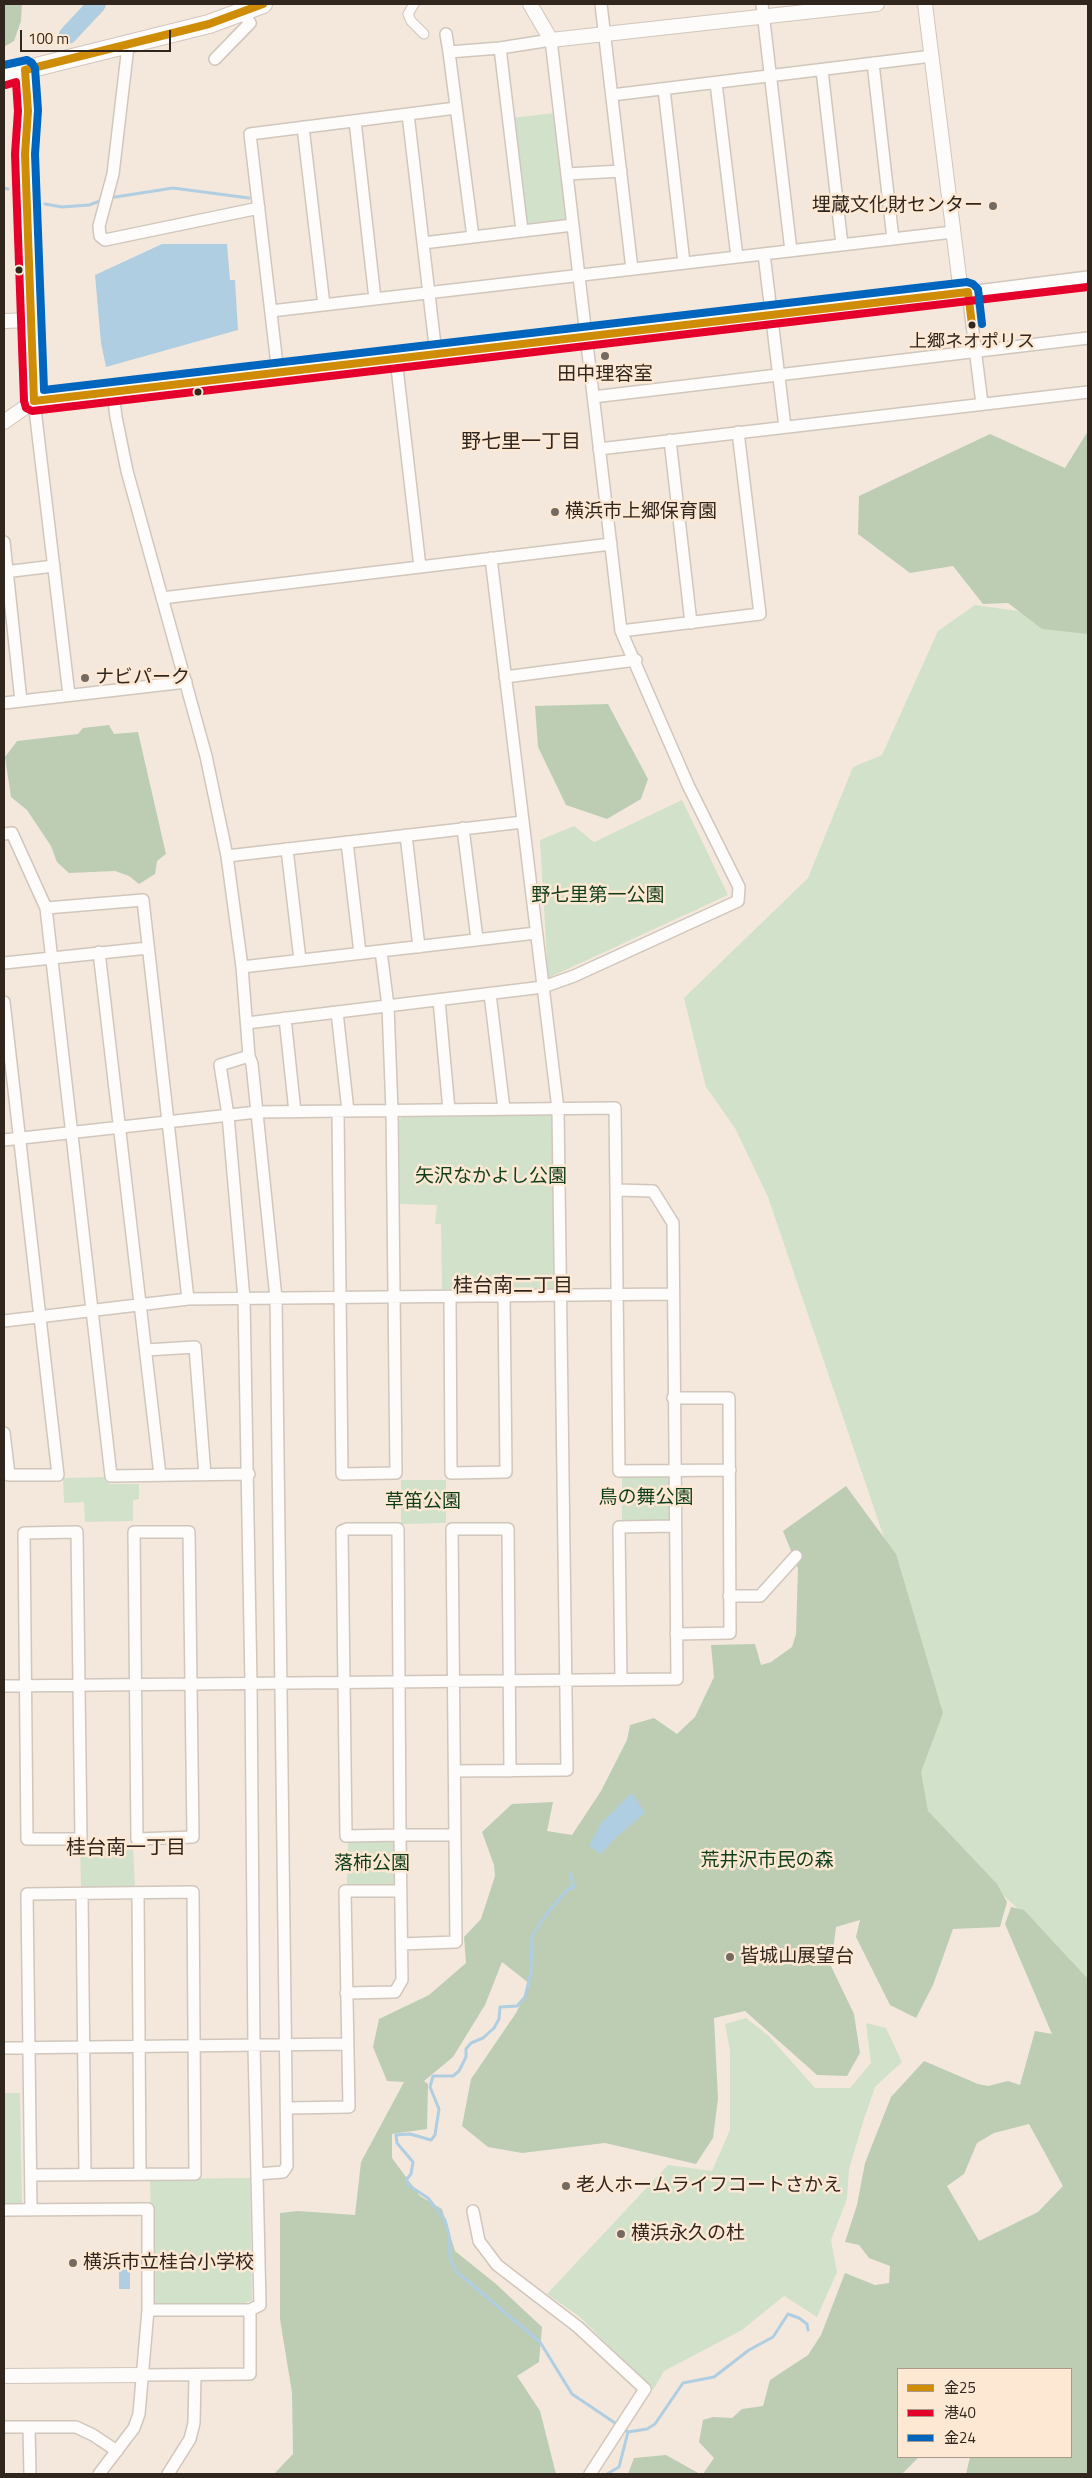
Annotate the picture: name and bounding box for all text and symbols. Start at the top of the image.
scale bar [22,20,174,52]
text: 100 m [28,27,69,50]
place label: 埋蔵文化財センター [812,195,983,217]
marker: 埋蔵文化財センター [987,200,999,212]
unlabelled marker [14,265,24,275]
marker: 上郷ネオポリス [967,320,977,330]
place label: 上郷ネオポリス [909,332,1035,354]
marker: 田中理容室 [599,350,611,362]
place label: 田中理容室 [558,364,652,386]
unlabelled marker [193,387,203,397]
district label: 野七里一丁目 [461,431,581,455]
place label: 横浜市上郷保育園 [565,501,717,523]
marker: 横浜市上郷保育園 [549,506,561,518]
place label: ナビパーク [95,667,190,689]
marker: ナビパーク [79,672,91,684]
park label: 野七里第一公園 [532,885,664,907]
park label: 矢沢なかよし公園 [415,1166,567,1188]
district label: 桂台南二丁目 [453,1275,573,1299]
park label: 鳥の舞公園 [599,1487,693,1509]
park label: 草笛公園 [385,1491,461,1513]
district label: 桂台南一丁目 [66,1837,186,1861]
park label: 荒井沢市民の森 [701,1850,833,1872]
park label: 落柿公園 [334,1853,410,1875]
place label: 皆城山展望台 [740,1946,854,1968]
marker: 皆城山展望台 [724,1951,736,1963]
place label: 老人ホームライフコートさかえ [576,2175,842,2197]
marker: 老人ホームライフコートさかえ [560,2180,572,2192]
place label: 横浜永久の杜 [631,2223,745,2245]
marker: 横浜永久の杜 [615,2228,627,2240]
place label: 横浜市立桂台小学校 [83,2252,254,2274]
marker: 横浜市立桂台小学校 [67,2257,79,2269]
legend [897,2368,1072,2458]
text: 金25 [944,2376,976,2399]
text: 港40 [944,2401,976,2424]
text: 金24 [944,2426,976,2449]

